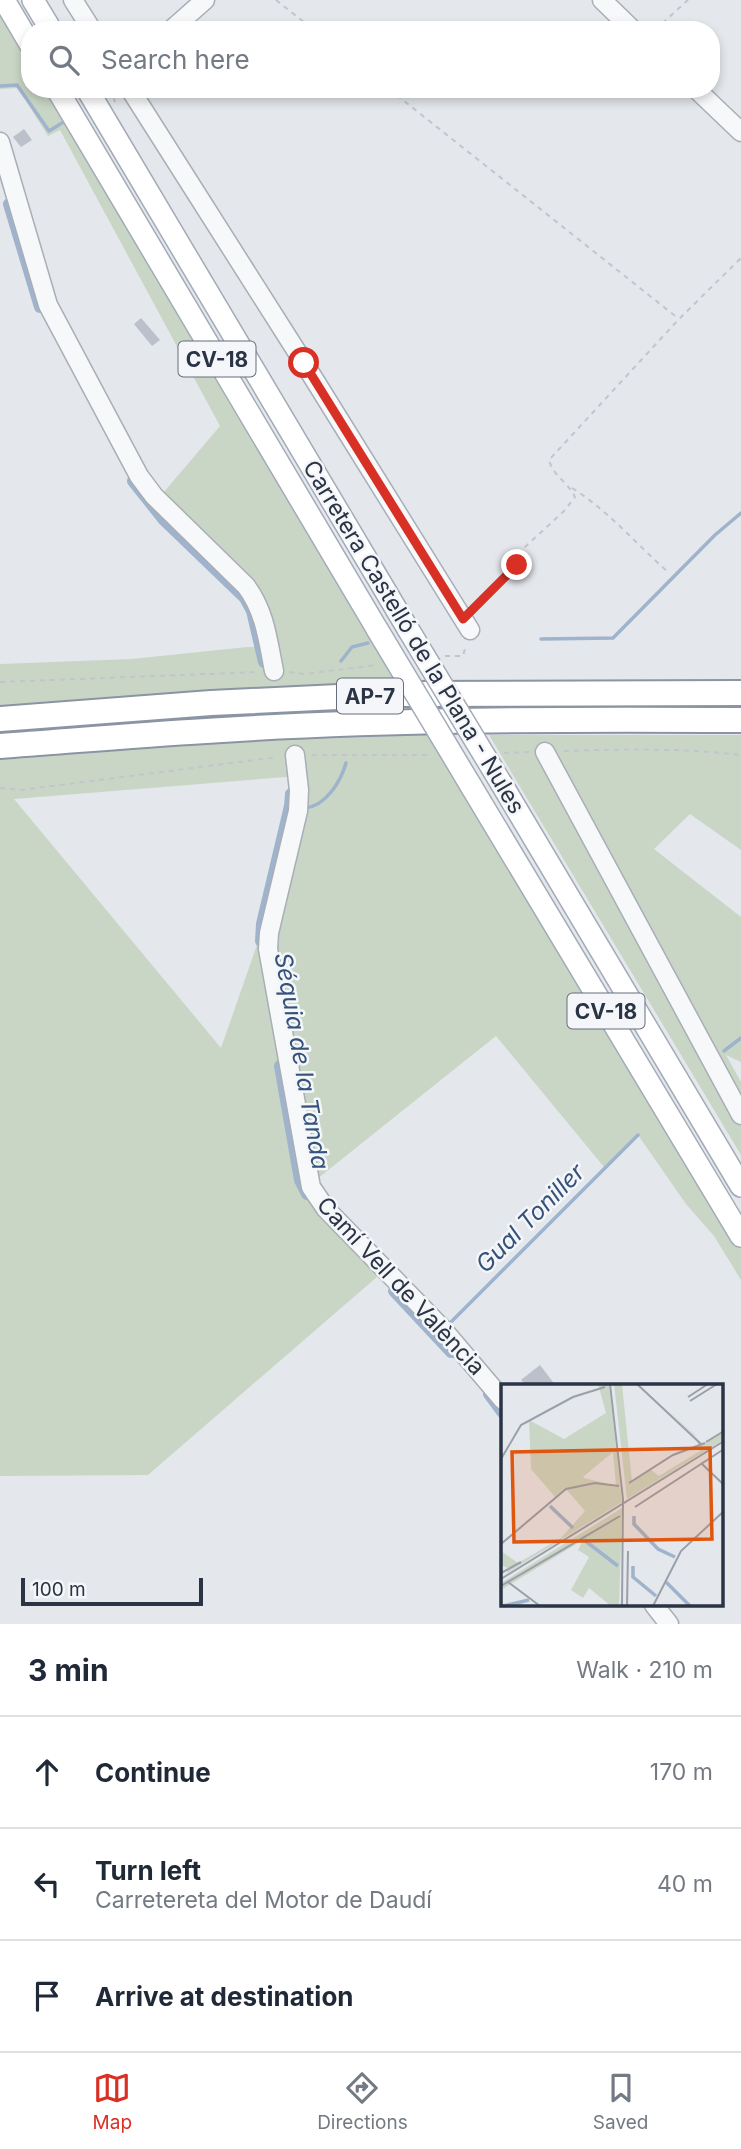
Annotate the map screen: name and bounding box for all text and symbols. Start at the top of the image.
search box [21,21,720,98]
icon: search [45,41,83,79]
text: Search here [101,44,250,75]
road number: CV-18 [178,342,256,376]
route start [288,347,319,378]
street label: Carretera Castelló de la Plana - Nules [297,455,531,819]
route end [501,549,532,580]
road number: AP-7 [337,678,403,714]
water label: Séquia de la Tanda [269,950,335,1172]
road number: CV-18 [568,993,644,1028]
water label: Gual Toniller [470,1157,591,1278]
street label: Camí Vell de València [311,1191,491,1381]
inset map [501,1384,724,1606]
scale bar [21,1575,203,1607]
text: 100 m [32,1578,86,1601]
text: 3 min [28,1652,109,1688]
text: Walk · 210 m [576,1656,713,1684]
icon: ahead [28,1753,66,1791]
text: Continue [95,1757,211,1788]
text: 170 m [650,1758,713,1786]
text: Turn left [95,1855,201,1886]
icon: left [28,1865,66,1903]
text: 40 m [657,1870,713,1898]
text: Carretereta del Motor de Daudí [95,1886,432,1914]
icon: arrive [28,1977,66,2015]
text: Arrive at destination [95,1981,354,2012]
tab: Map [93,2069,132,2134]
tab: Directions [317,2069,408,2134]
tab: Saved [593,2069,648,2134]

